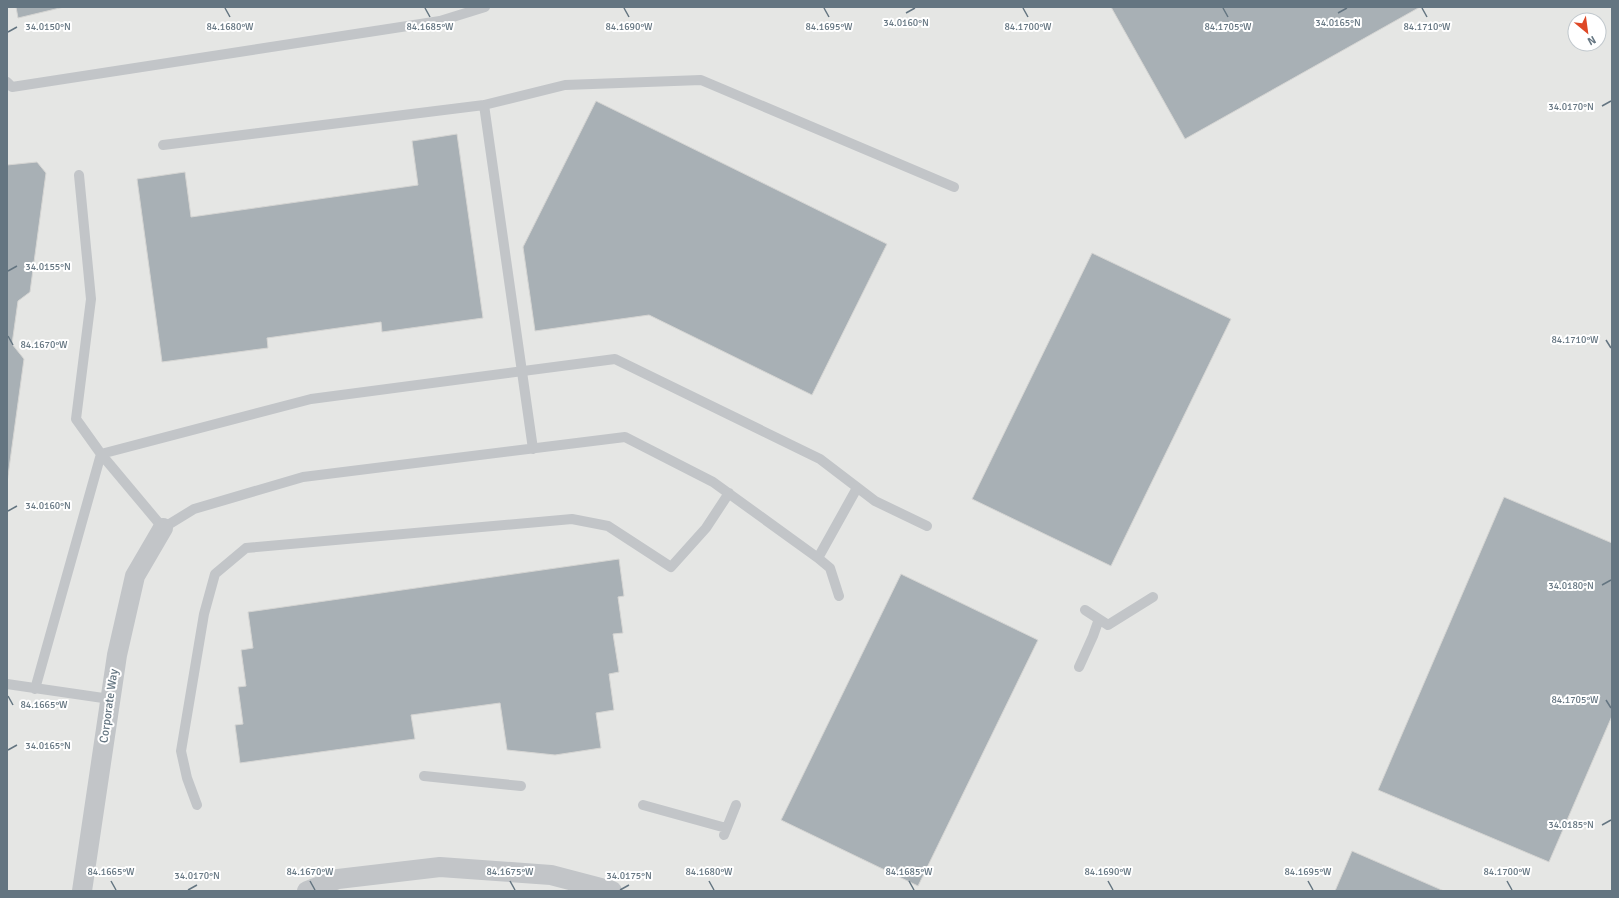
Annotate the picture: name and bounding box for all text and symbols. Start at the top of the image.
north arrow [1567,12,1607,52]
text: 34.0160°N [883,17,929,29]
text: 34.0165°N [1315,17,1361,29]
text: 34.0150°N [25,21,71,33]
text: 84.1680°W [206,21,254,33]
text: 84.1685°W [406,21,454,33]
text: 84.1690°W [605,21,653,33]
text: 84.1695°W [805,21,853,33]
text: 84.1700°W [1004,21,1052,33]
text: 84.1705°W [1204,21,1252,33]
text: 84.1710°W [1403,21,1451,33]
text: N [1585,33,1598,48]
text: 34.0170°N [1548,101,1594,113]
text: 34.0155°N [25,261,71,273]
text: 84.1710°W [1551,334,1599,346]
text: 84.1670°W [20,339,68,351]
text: 34.0160°N [25,500,71,512]
text: 34.0180°N [1548,580,1594,592]
street label: Corporate Way [96,668,122,744]
text: 84.1705°W [1551,694,1599,706]
text: 84.1665°W [20,699,68,711]
text: 34.0165°N [25,740,71,752]
text: 34.0185°N [1548,819,1594,831]
text: 84.1665°W [87,866,135,878]
text: 84.1670°W [286,866,334,878]
text: 84.1675°W [486,866,534,878]
text: 84.1680°W [685,866,733,878]
text: 84.1685°W [885,866,933,878]
text: 84.1690°W [1084,866,1132,878]
text: 84.1695°W [1284,866,1332,878]
text: 84.1700°W [1483,866,1531,878]
text: 34.0170°N [174,870,220,882]
text: 34.0175°N [606,870,652,882]

